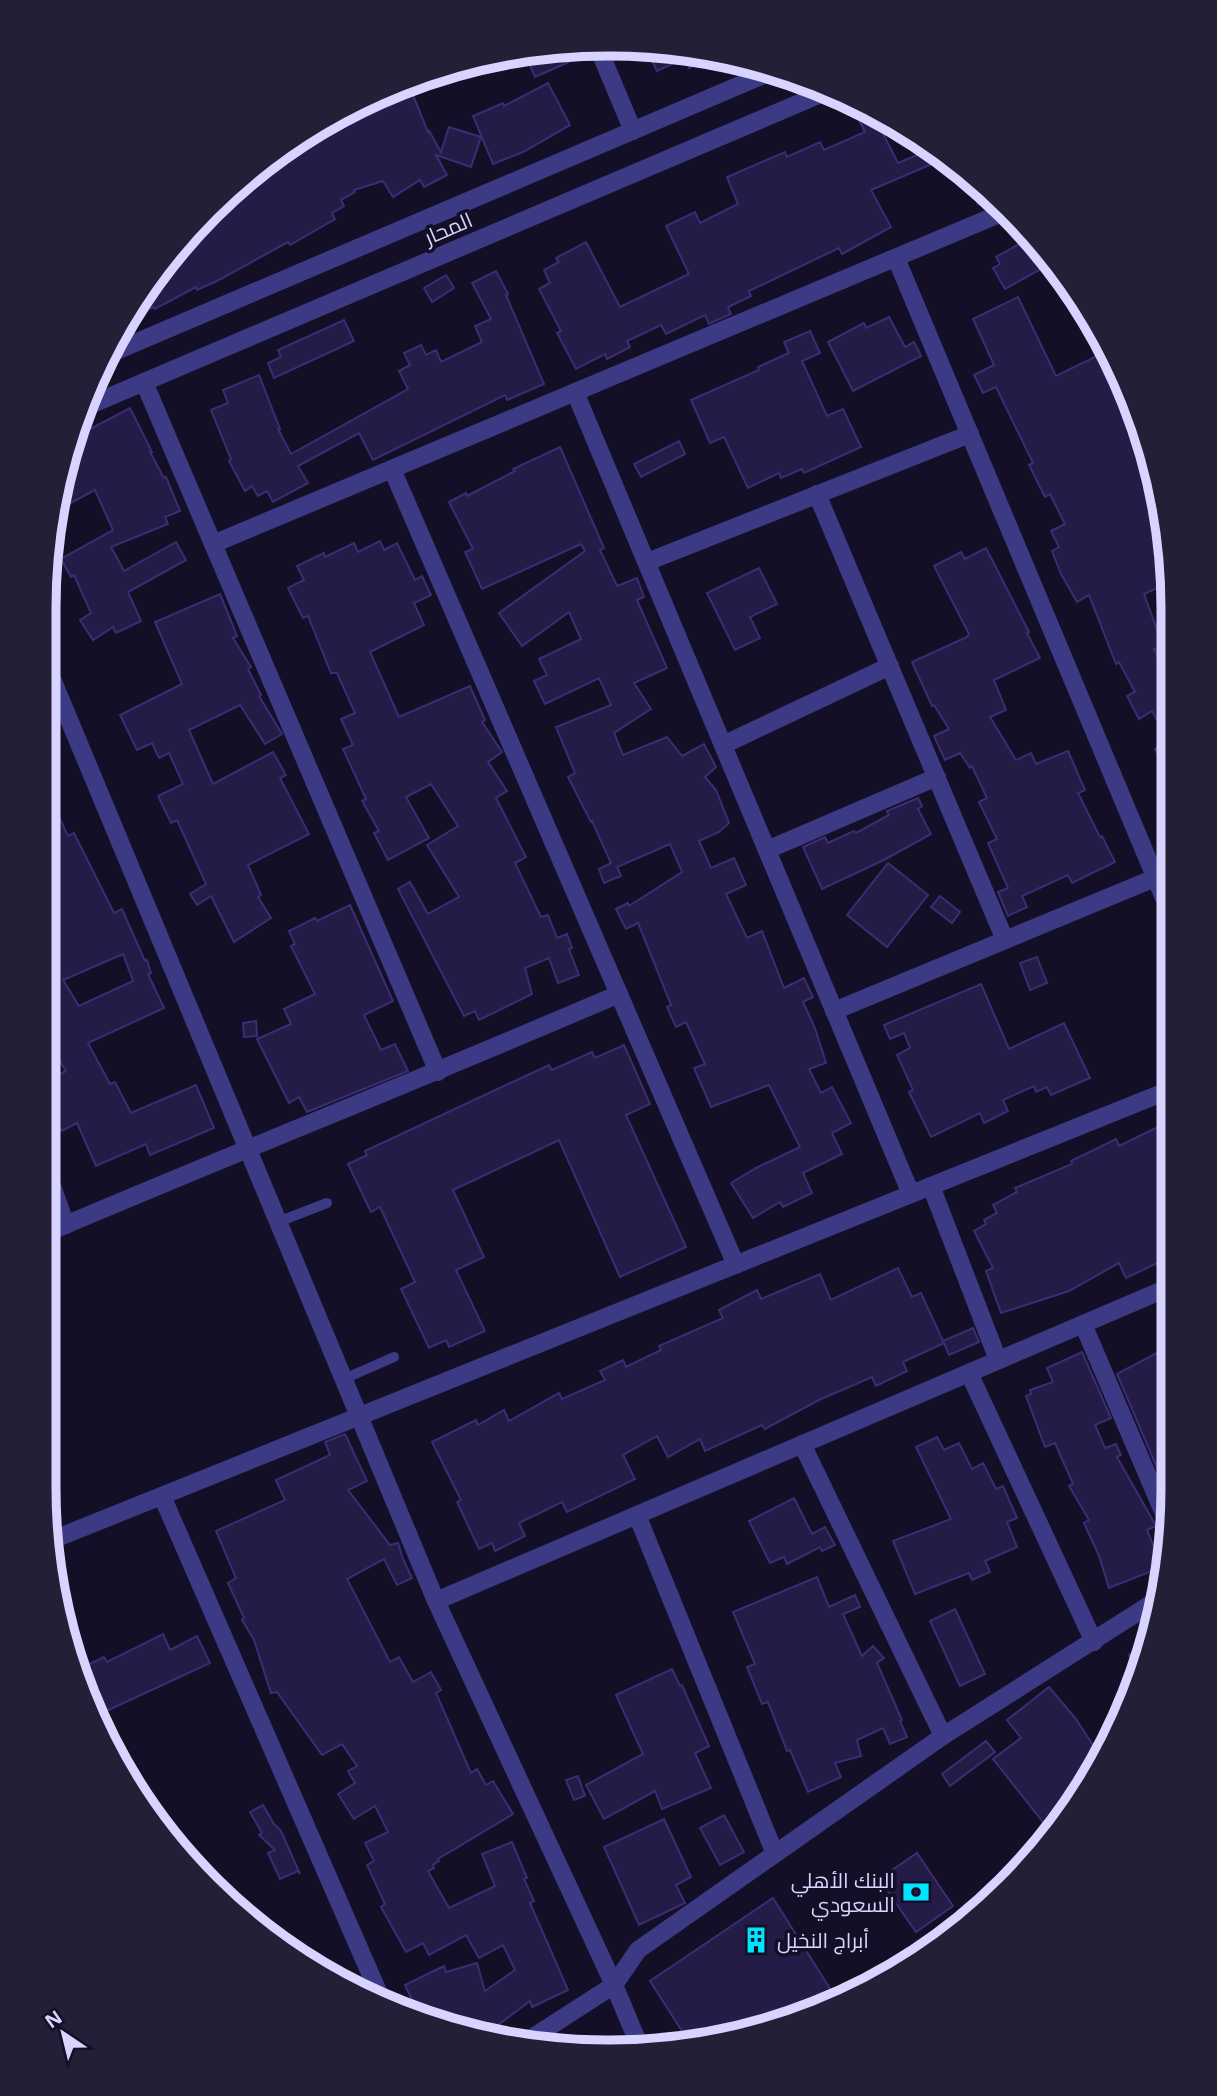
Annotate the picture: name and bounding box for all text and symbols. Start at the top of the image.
street label: المحار [419,205,476,251]
place label: البنك الأهلي السعودي [791,1866,895,1921]
bank icon: البنك الأهلي السعودي [901,1877,931,1907]
building icon: أبراج النخيل [741,1925,771,1955]
place label: أبراج النخيل [777,1926,869,1955]
north arrow [28,1998,98,2068]
text: N [39,2004,67,2034]

